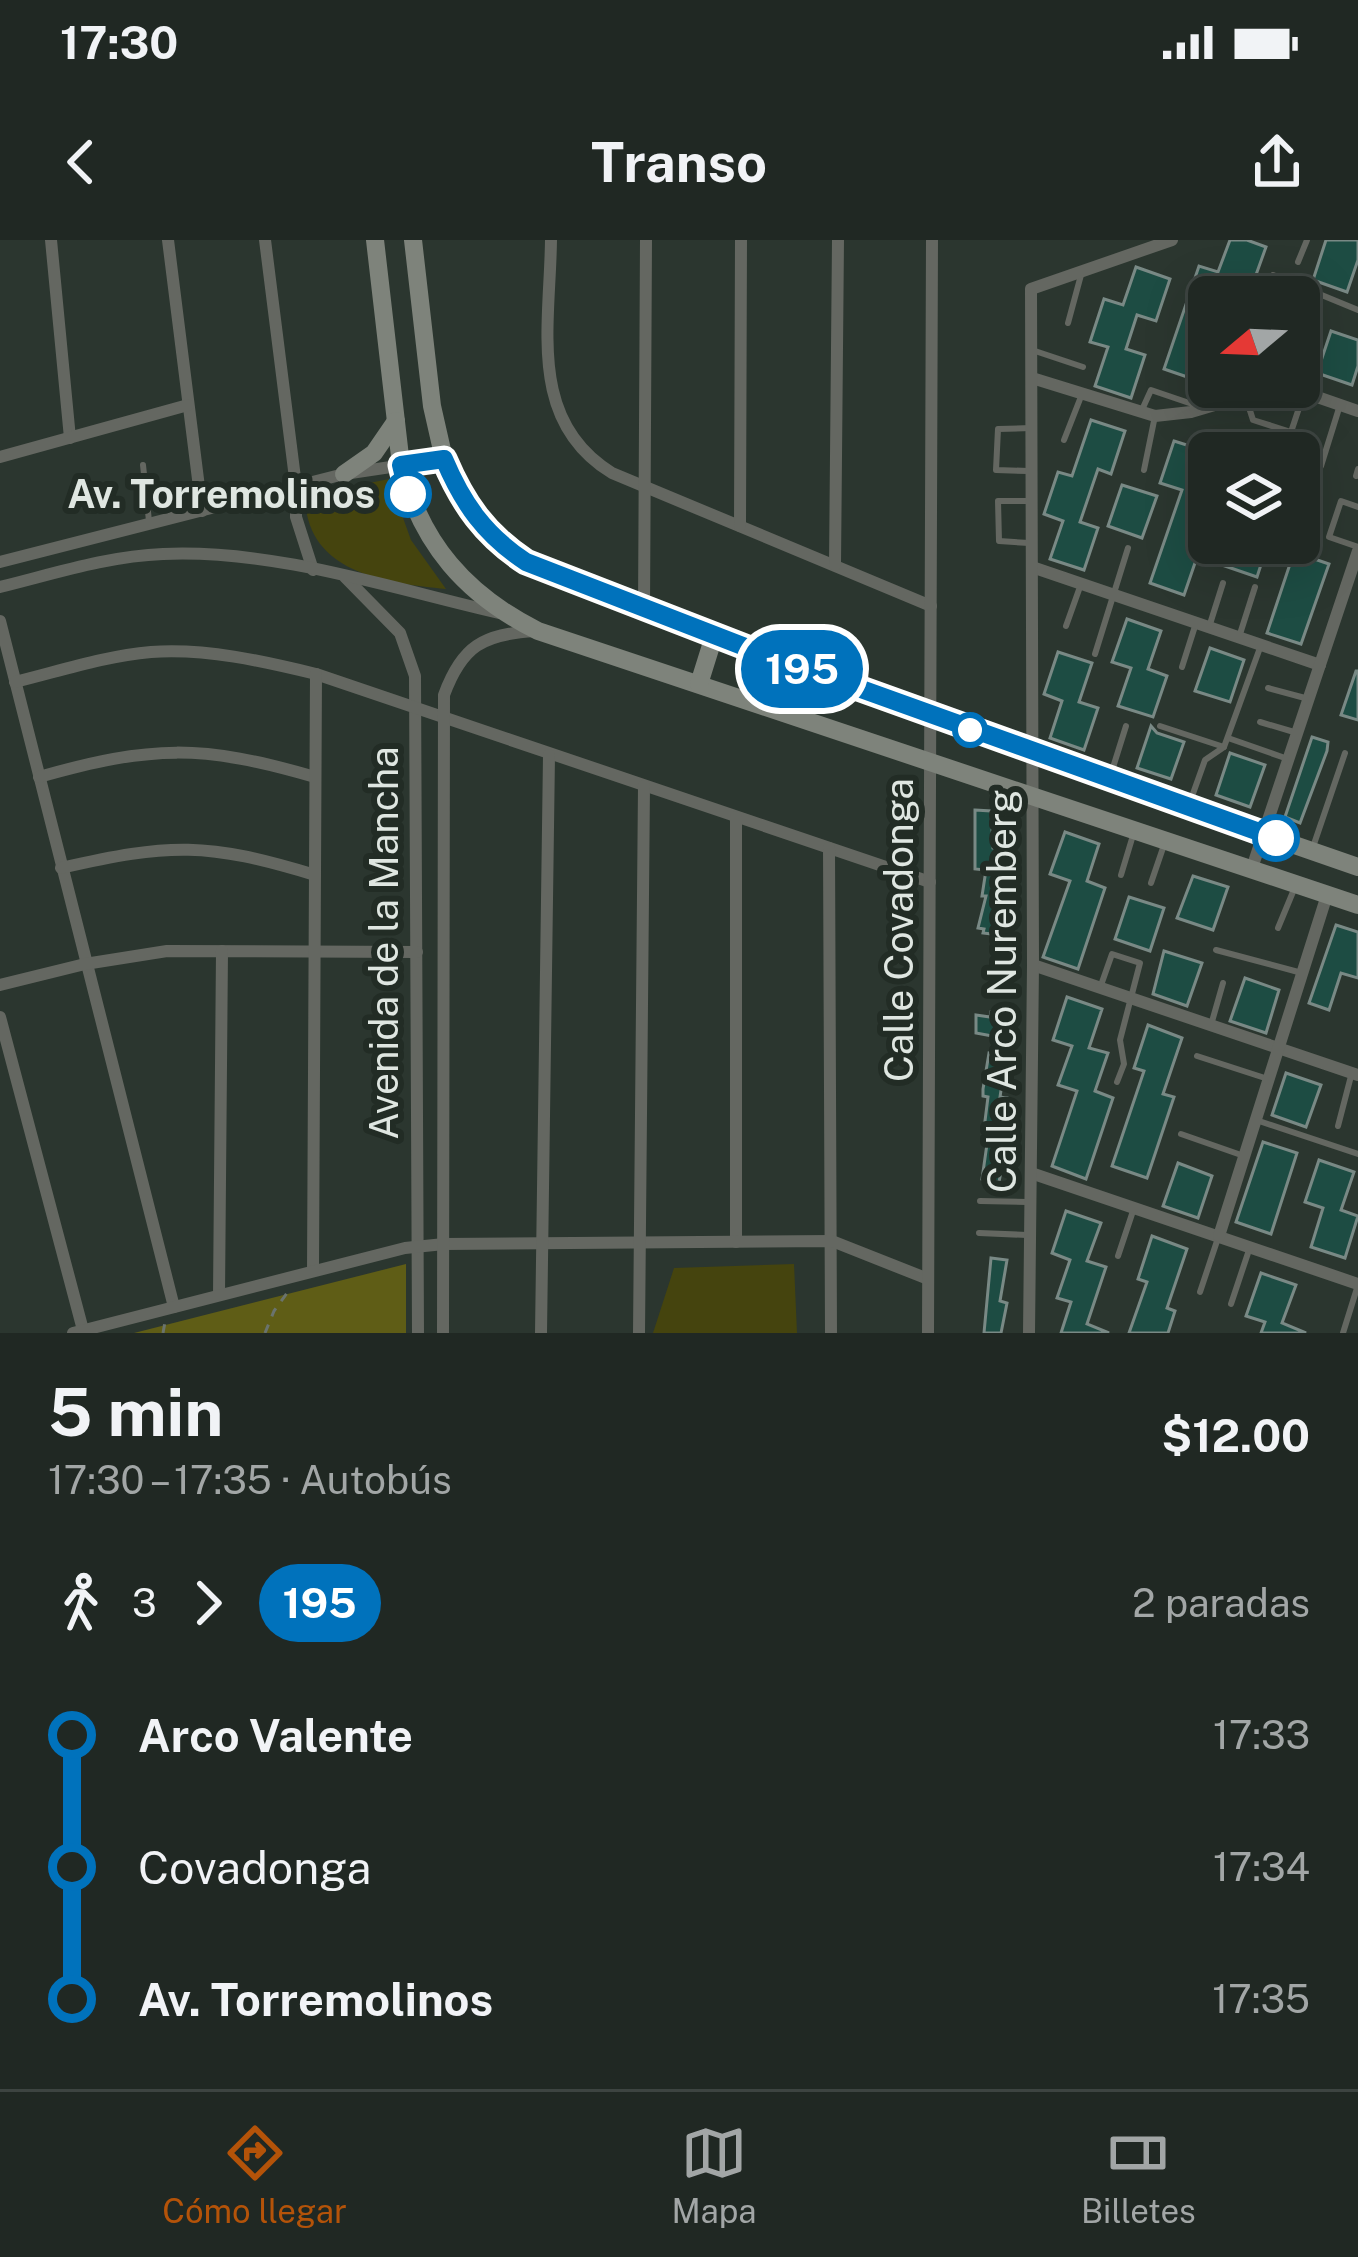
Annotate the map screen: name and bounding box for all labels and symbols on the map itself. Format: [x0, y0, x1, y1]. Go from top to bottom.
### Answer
north arrow [1188, 276, 1320, 408]
place label: Av. Torremolinos [67, 471, 375, 517]
marker: Av. Torremolinos [386, 472, 430, 516]
line badge: 195 [733, 630, 871, 708]
unlabelled marker [954, 714, 986, 746]
street label: Avenida de la Mancha [361, 746, 407, 1140]
street label: Calle Covadonga [876, 778, 922, 1082]
street label: Calle Arco Nuremberg [979, 789, 1025, 1193]
unlabelled marker [1254, 816, 1298, 860]

